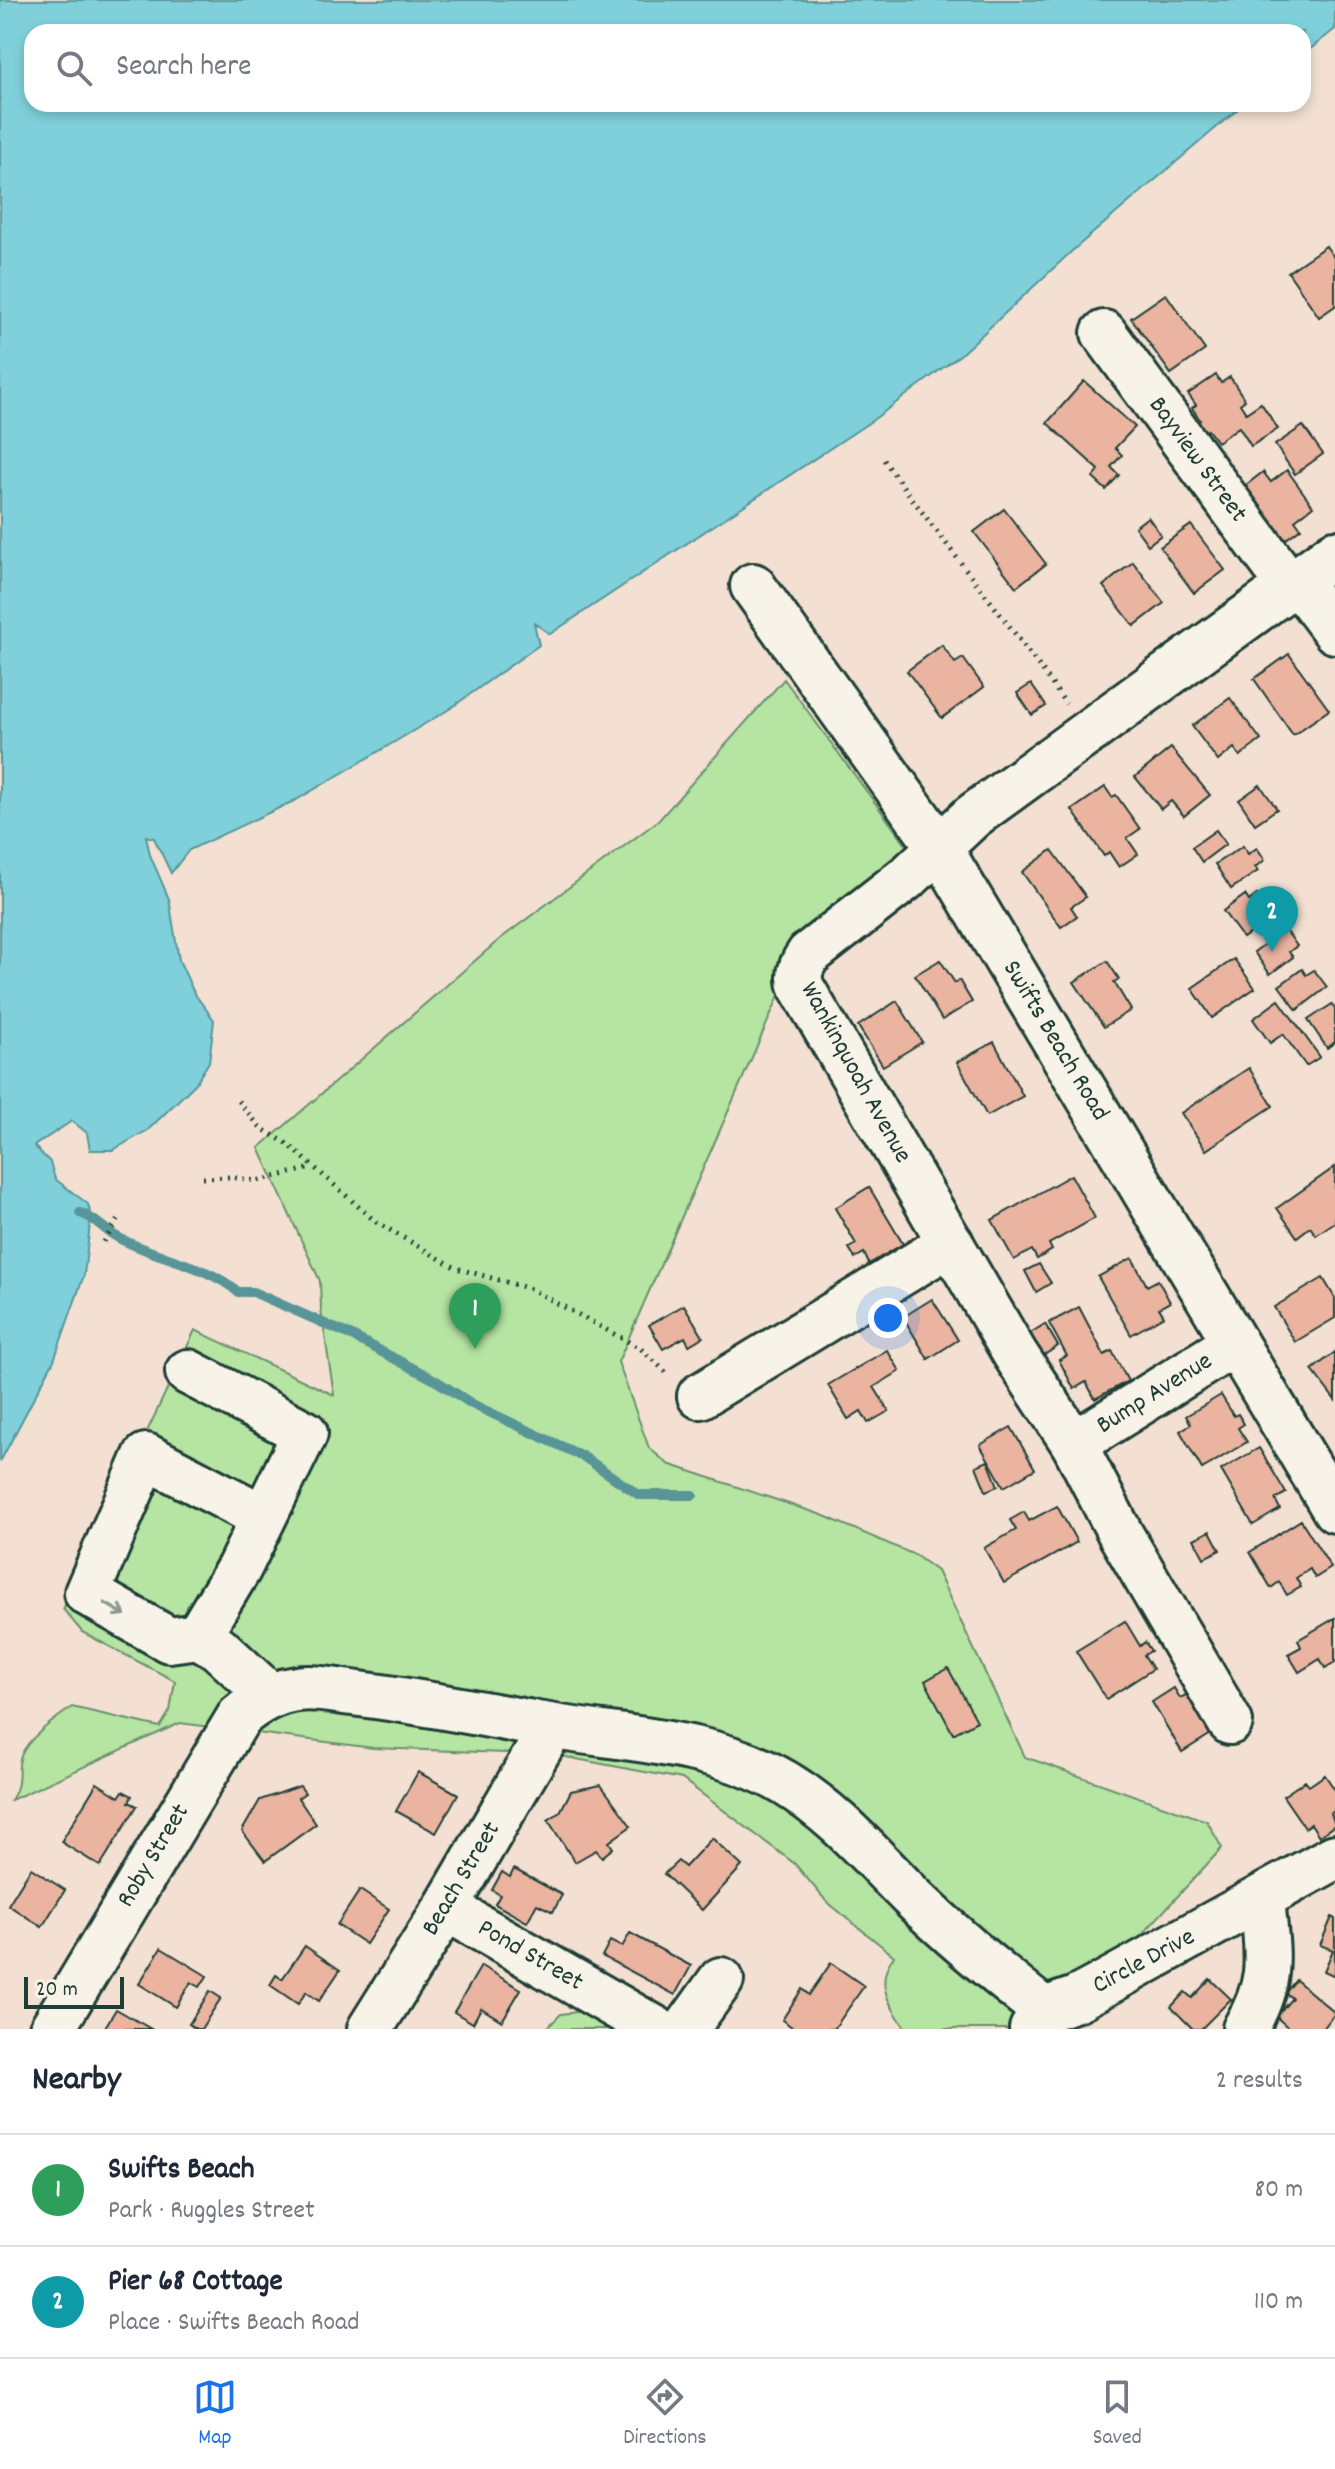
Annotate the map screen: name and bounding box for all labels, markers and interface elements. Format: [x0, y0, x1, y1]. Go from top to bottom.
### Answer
search box [24, 24, 1311, 112]
icon: search [52, 46, 96, 90]
text: Search here [116, 47, 252, 90]
street label: Bayview Street [1139, 389, 1256, 531]
pin: 2 [1246, 886, 1298, 952]
street label: Swifts Beach Road [992, 954, 1118, 1128]
street label: Wankinquoah Avenue [790, 976, 920, 1170]
pin: 1 [449, 1283, 501, 1349]
your location [868, 1298, 908, 1338]
street label: Bump Avenue [1090, 1344, 1220, 1444]
one-way arrow [103, 1601, 126, 1617]
street label: Roby Street [108, 1797, 200, 1915]
street label: Beach Street [413, 1815, 511, 1943]
street label: Pond Street [470, 1911, 590, 2001]
street label: Circle Drive [1086, 1920, 1202, 2004]
scale bar [24, 1973, 124, 2009]
text: 20 m [36, 1975, 78, 2006]
text: Nearby [32, 2057, 121, 2106]
text: 2 results [1216, 2063, 1303, 2100]
text: Swifts Beach [108, 2150, 254, 2193]
text: 1 [55, 2172, 61, 2209]
text: 80 m [1255, 2172, 1303, 2209]
text: Park · Ruggles Street [108, 2193, 315, 2230]
text: Pier 68 Cottage [108, 2262, 283, 2305]
text: 2 [52, 2284, 64, 2321]
text: 110 m [1254, 2284, 1303, 2321]
text: Place · Swifts Beach Road [108, 2305, 359, 2342]
tab: Map [193, 2375, 237, 2454]
tab: Directions [623, 2375, 707, 2454]
tab: Saved [1093, 2375, 1142, 2454]

